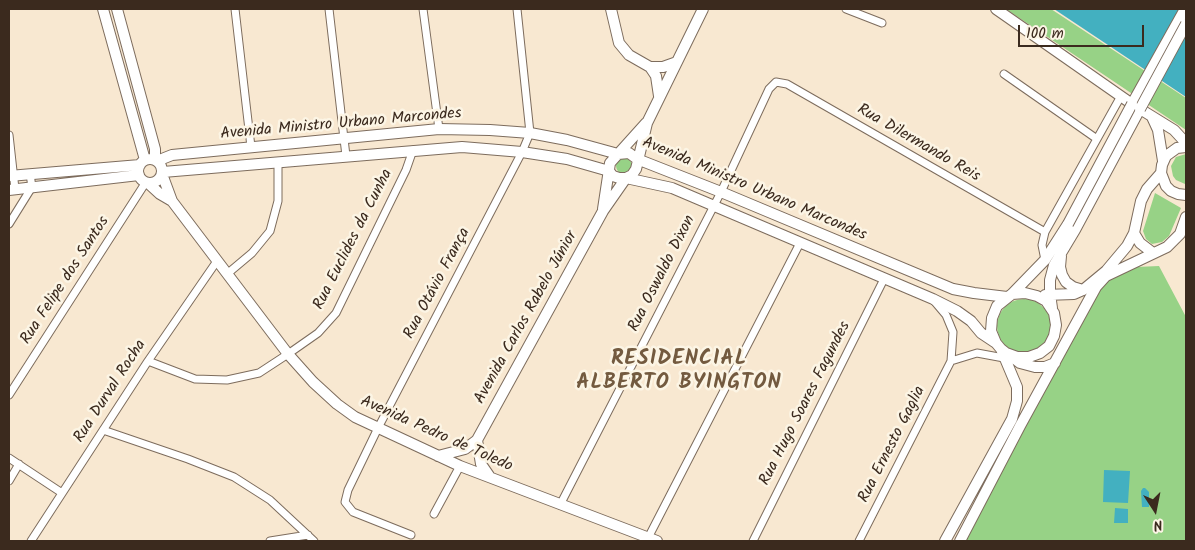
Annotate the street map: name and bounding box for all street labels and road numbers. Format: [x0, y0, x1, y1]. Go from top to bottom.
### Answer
street label: Rua Dilermando Reis [853, 101, 983, 187]
street label: Avenida Ministro Urbano Marcondes [220, 105, 462, 145]
street label: Avenida Ministro Urbano Marcondes [639, 134, 869, 246]
street label: Rua Euclides da Cunha [310, 167, 398, 313]
street label: Rua Felipe dos Santos [17, 213, 115, 349]
street label: Rua Oswaldo Dixon [625, 213, 701, 335]
street label: Rua Otávio França [401, 225, 475, 343]
street label: Avenida Carlos Rabelo Júnior [471, 228, 583, 408]
street label: Rua Hugo Soares Fagundes [756, 319, 856, 489]
street label: Rua Durval Rocha [71, 337, 151, 447]
street label: Rua Ernesto Gaglia [855, 384, 931, 506]
street label: Avenida Pedro de Toledo [357, 393, 515, 477]

